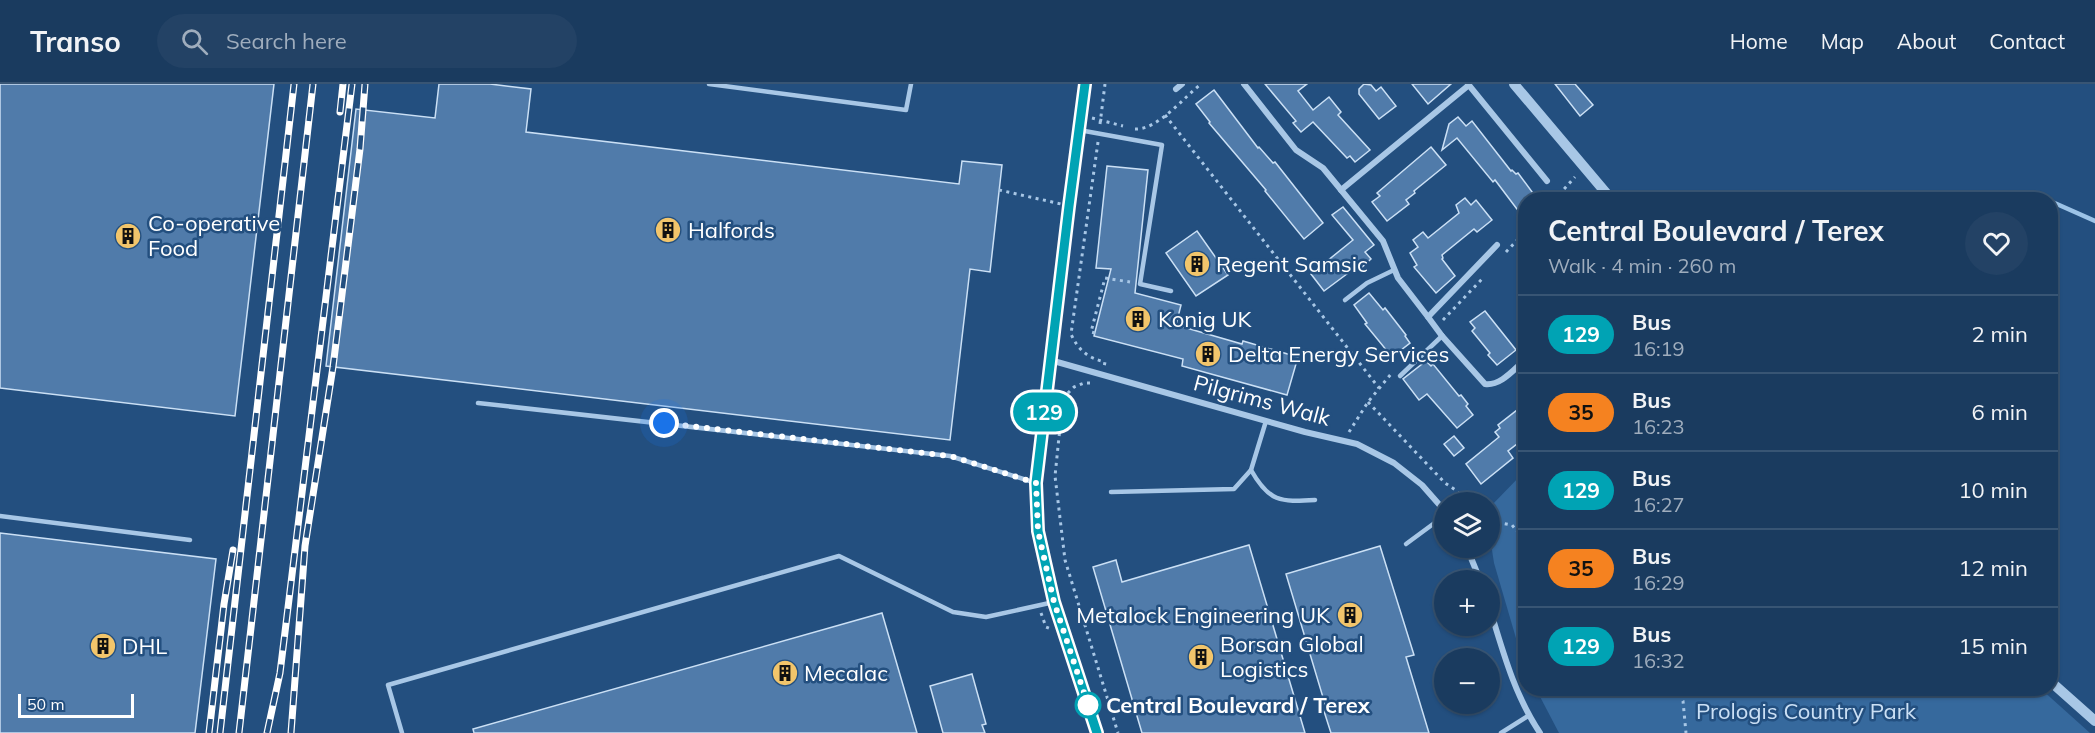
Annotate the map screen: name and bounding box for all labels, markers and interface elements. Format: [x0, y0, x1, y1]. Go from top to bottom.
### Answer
search box [157, 14, 577, 68]
text: Transo [30, 24, 121, 59]
icon: search [178, 25, 211, 58]
text: Search here [226, 27, 347, 55]
text: Home [1730, 28, 1788, 54]
text: Map [1821, 28, 1864, 54]
text: About [1897, 28, 1956, 54]
text: Contact [1989, 28, 2065, 54]
place label: Co-operative Food [148, 209, 280, 262]
button: heart [1965, 212, 2028, 275]
text: Central Boulevard / Terex [1548, 213, 1884, 248]
building icon: Halfords [653, 215, 683, 245]
place label: Halfords [688, 216, 775, 244]
building icon: Co-operative Food [113, 221, 143, 251]
building icon: Regent Samsic [1182, 249, 1212, 279]
place label: Regent Samsic [1216, 250, 1368, 278]
text: Walk · 4 min · 260 m [1548, 253, 1736, 278]
building icon: Konig UK [1123, 304, 1153, 334]
place label: Konig UK [1158, 305, 1252, 333]
text: Bus [1632, 308, 1671, 336]
text: 2 min [1972, 320, 2028, 348]
text: 129 [1562, 321, 1600, 347]
text: 16:19 [1632, 336, 1685, 361]
building icon: Delta Energy Services [1193, 339, 1223, 369]
place label: Delta Energy Services [1228, 340, 1449, 368]
street label: Pilgrims Walk [1191, 368, 1334, 432]
text: Bus [1632, 386, 1671, 414]
line badge: 129 [1010, 392, 1078, 432]
text: 6 min [1972, 398, 2028, 426]
text: 129 [1025, 399, 1063, 425]
text: 35 [1568, 399, 1594, 425]
your location [649, 408, 679, 438]
text: 16:23 [1632, 414, 1685, 439]
text: Bus [1632, 464, 1671, 492]
text: 10 min [1958, 476, 2028, 504]
text: 129 [1562, 477, 1600, 503]
map controls [1434, 492, 1500, 714]
button: layers [1434, 492, 1500, 558]
text: 16:27 [1632, 492, 1685, 517]
text: Bus [1632, 542, 1671, 570]
text: 12 min [1958, 554, 2028, 582]
text: 35 [1568, 555, 1594, 581]
button: + [1434, 570, 1500, 636]
text: 16:29 [1632, 570, 1685, 595]
building icon: Metalock Engineering UK [1335, 600, 1365, 630]
place label: Metalock Engineering UK [1076, 601, 1331, 629]
text: Bus [1632, 620, 1671, 648]
place label: Borsan Global Logistics [1220, 630, 1364, 683]
building icon: DHL [88, 631, 118, 661]
place label: DHL [122, 632, 167, 660]
text: 15 min [1958, 632, 2028, 660]
text: 129 [1562, 633, 1600, 659]
building icon: Borsan Global Logistics [1186, 642, 1216, 672]
button: − [1434, 648, 1500, 714]
text: 16:32 [1632, 648, 1685, 673]
building icon: Mecalac [770, 658, 800, 688]
place label: Mecalac [804, 659, 888, 687]
scale bar [18, 691, 134, 718]
place label: Central Boulevard / Terex [1106, 691, 1371, 719]
marker: Central Boulevard / Terex [1075, 692, 1101, 718]
text: 50 m [27, 694, 64, 714]
park label: Prologis Country Park [1696, 697, 1917, 725]

